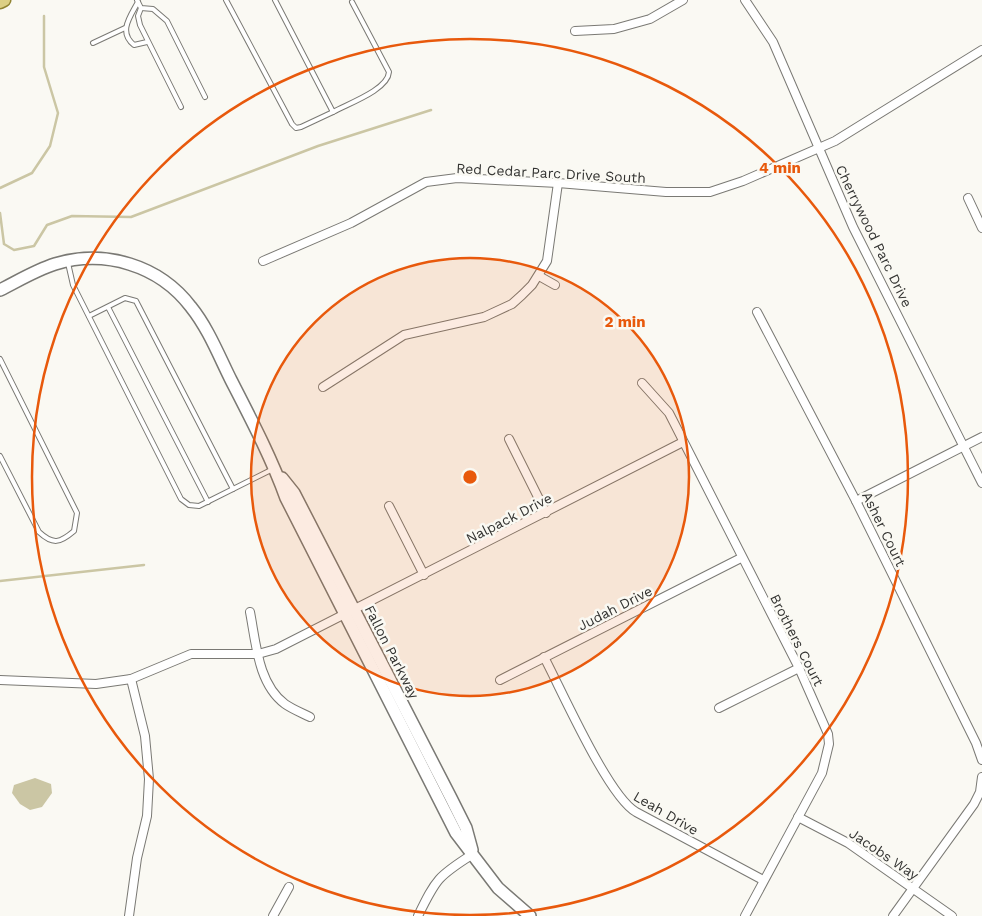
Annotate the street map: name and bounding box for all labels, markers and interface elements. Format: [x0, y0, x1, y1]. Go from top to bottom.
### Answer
text: 4 min [759, 159, 801, 177]
street label: Red Cedar Parc Drive South [456, 160, 646, 186]
street label: Cherrywood Parc Drive [833, 162, 915, 310]
text: 2 min [604, 313, 646, 331]
centre of rings [461, 468, 479, 486]
street label: Nalpack Drive [463, 489, 555, 547]
street label: Asher Court [859, 489, 909, 569]
street label: Judah Drive [575, 582, 655, 634]
street label: Brothers Court [767, 591, 827, 689]
street label: Fallon Parkway [362, 603, 423, 702]
street label: Leah Drive [631, 788, 701, 838]
street label: Jacobs Way [846, 825, 922, 883]

